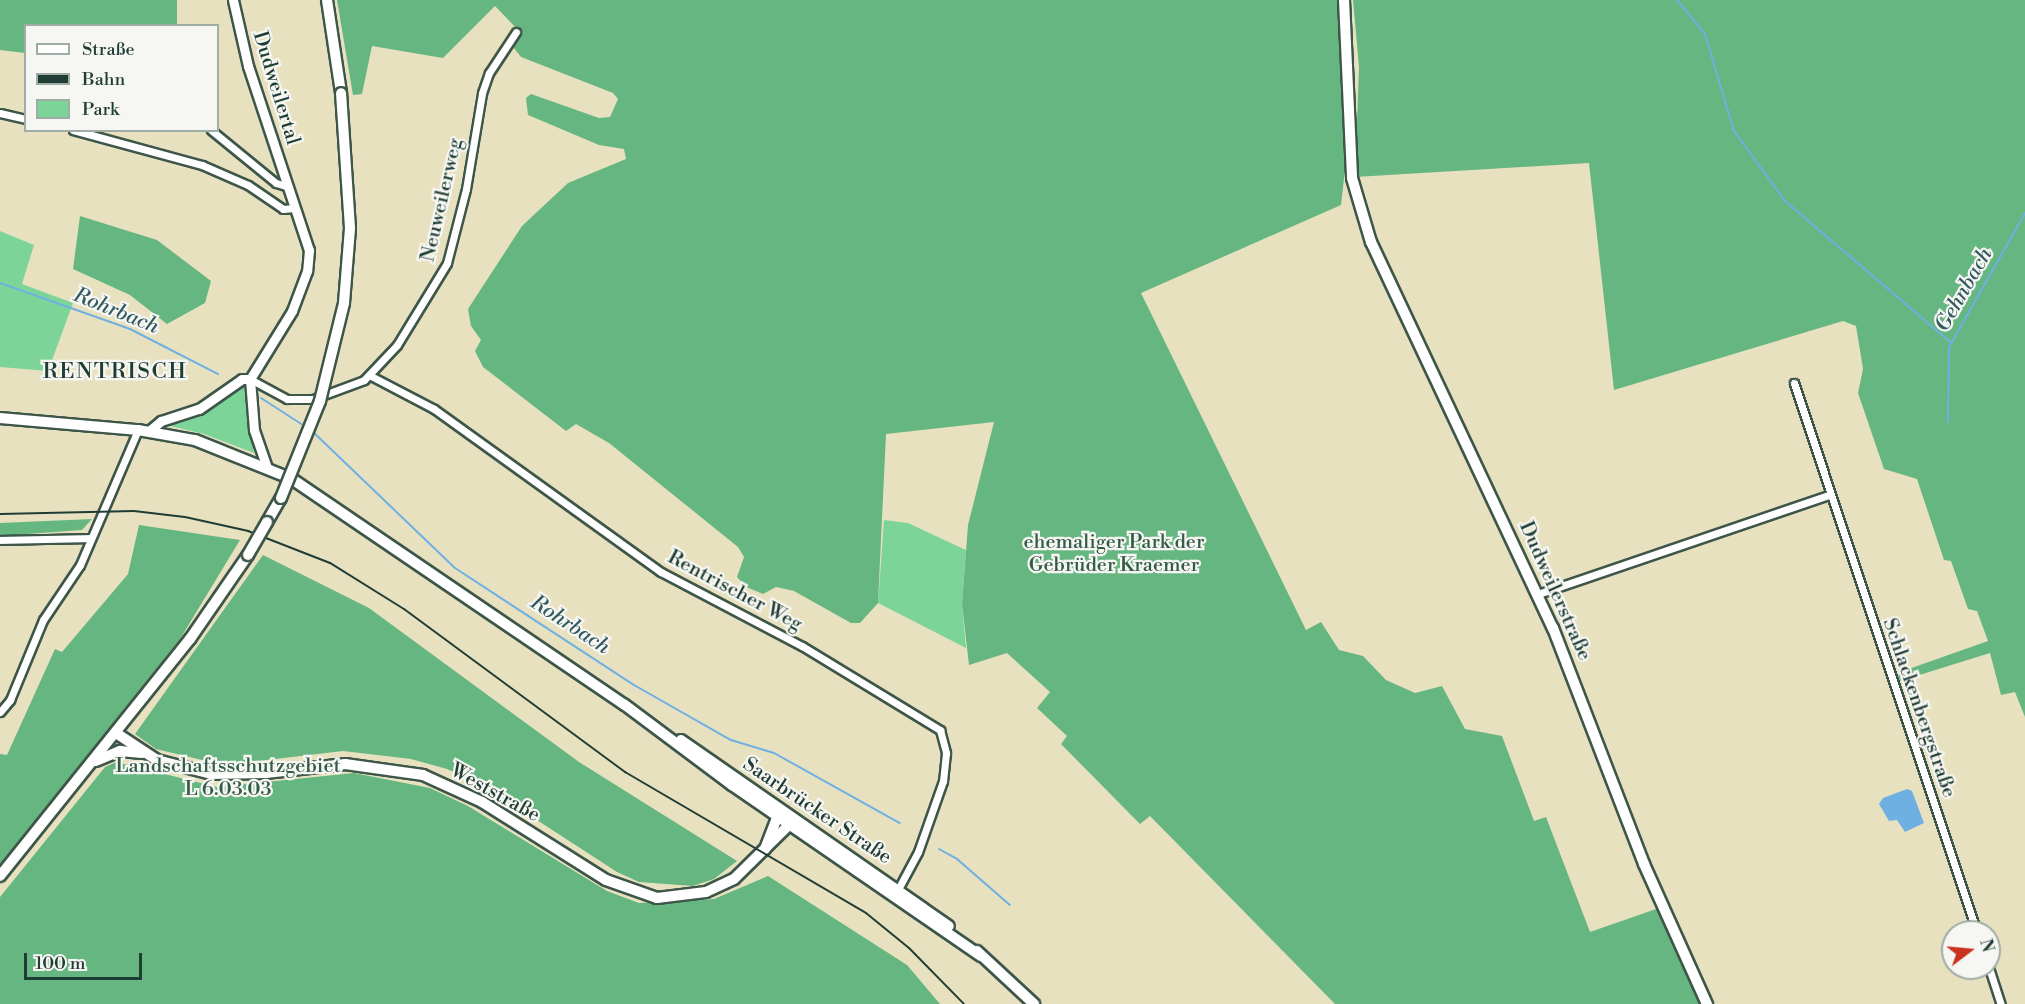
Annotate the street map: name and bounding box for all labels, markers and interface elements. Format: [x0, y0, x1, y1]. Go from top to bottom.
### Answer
legend [24, 24, 219, 132]
street label: Dudweilertal [247, 28, 305, 148]
text: Straße [82, 38, 135, 61]
text: Bahn [82, 68, 125, 91]
text: Park [82, 98, 119, 121]
street label: Neuweilerweg [416, 136, 468, 264]
water label: Gehnbach [1930, 244, 1998, 336]
water label: Rohrbach [70, 283, 162, 339]
district label: RENTRISCH [43, 359, 187, 385]
street label: Dudweilerstraße [1514, 518, 1596, 664]
park label: ehemaliger Park der Gebrüder Kraemer [1023, 531, 1205, 578]
street label: Rentrischer Weg [663, 545, 807, 637]
water label: Rohrbach [526, 590, 614, 660]
street label: Schlackenbergstraße [1877, 615, 1961, 801]
street label: Saarbrücker Straße [738, 752, 896, 870]
park label: Landschaftsschutzgebiet L 6.03.03 [115, 755, 341, 802]
street label: Weststraße [446, 759, 544, 827]
north arrow [1941, 920, 2001, 980]
text: N [1975, 937, 1998, 954]
scale bar [27, 941, 146, 979]
text: 100 m [35, 952, 86, 975]

